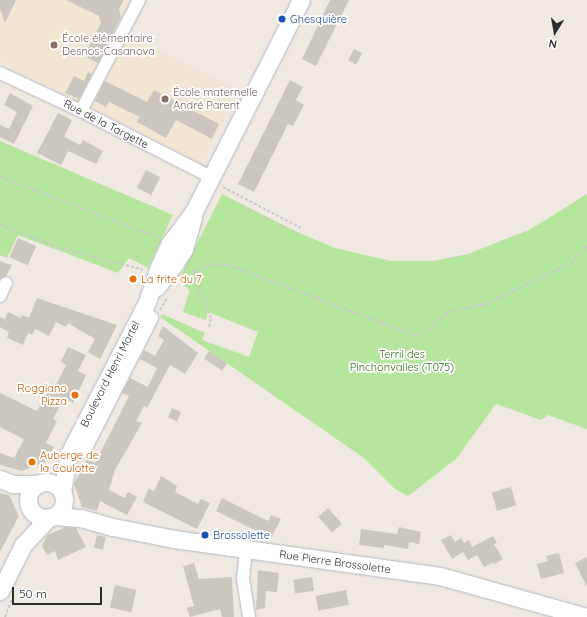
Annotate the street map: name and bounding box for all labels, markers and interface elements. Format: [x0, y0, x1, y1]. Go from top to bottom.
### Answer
place label: Ghesquière [290, 12, 347, 26]
north arrow [535, 12, 575, 52]
marker: Ghesquière [277, 14, 287, 24]
place label: École élémentaire Desnos-Casanova [62, 32, 155, 58]
text: N [547, 36, 558, 51]
marker: École élémentaire Desnos-Casanova [49, 40, 59, 50]
place label: École maternelle André Parent [173, 86, 258, 112]
marker: École maternelle André Parent [160, 94, 170, 104]
street label: Rue de la Targette [61, 97, 151, 151]
place label: La frite du 7 [141, 272, 202, 286]
marker: La frite du 7 [128, 274, 138, 284]
street label: Boulevard Henri Martel [78, 319, 142, 429]
park label: Terril des Pinchonvalles (T075) [350, 348, 454, 374]
place label: Roggiano Pizza [17, 382, 67, 408]
marker: Roggiano Pizza [70, 390, 80, 400]
place label: Auberge de la Coulotte [40, 449, 99, 475]
marker: Auberge de la Coulotte [27, 457, 37, 467]
place label: Brossolette [213, 528, 270, 542]
marker: Brossolette [200, 530, 210, 540]
street label: Rue Pierre Brossolette [278, 548, 392, 576]
scale bar [14, 579, 104, 605]
text: 50 m [19, 586, 47, 601]

